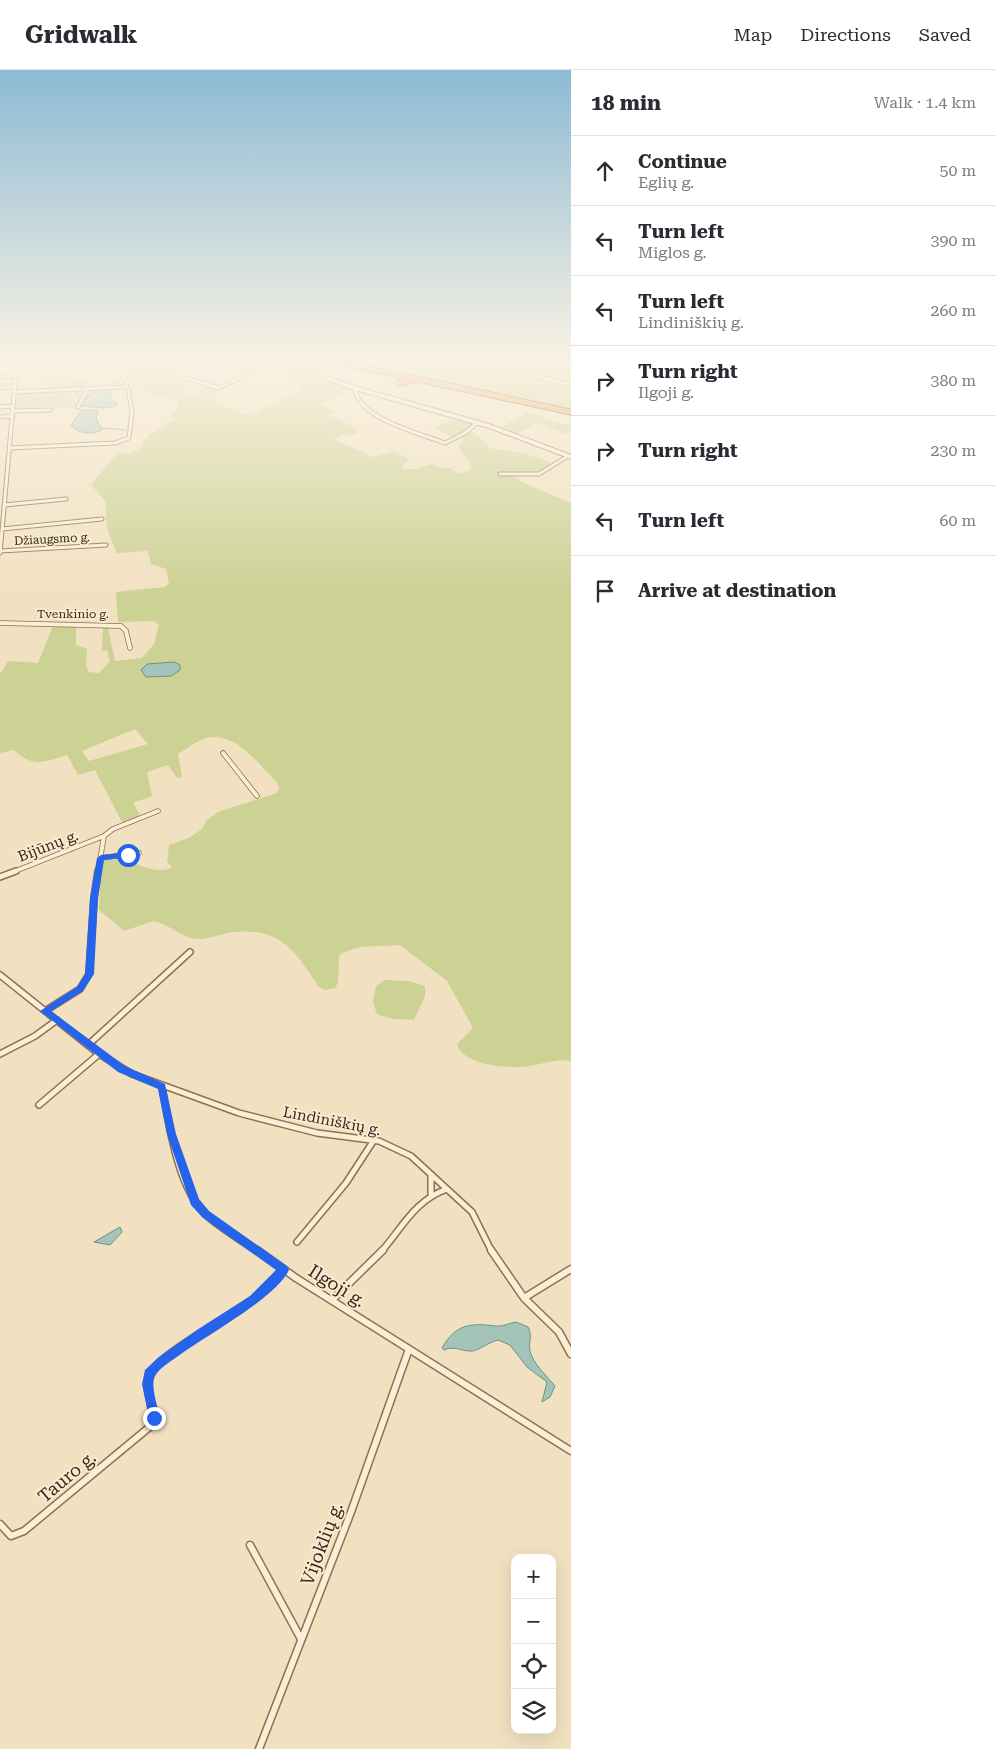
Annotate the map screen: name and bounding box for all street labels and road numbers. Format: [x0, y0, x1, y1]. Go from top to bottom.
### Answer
street label: Džiaugsmo g. [14, 530, 90, 548]
street label: Tvenkinio g. [37, 607, 109, 621]
street label: Bijūnų g. [15, 826, 81, 866]
street label: Lindiniškių g. [282, 1103, 382, 1139]
street label: Ilgoji g. [305, 1260, 370, 1311]
street label: Tauro g. [34, 1446, 100, 1507]
street label: Vijoklių g. [296, 1499, 347, 1588]

